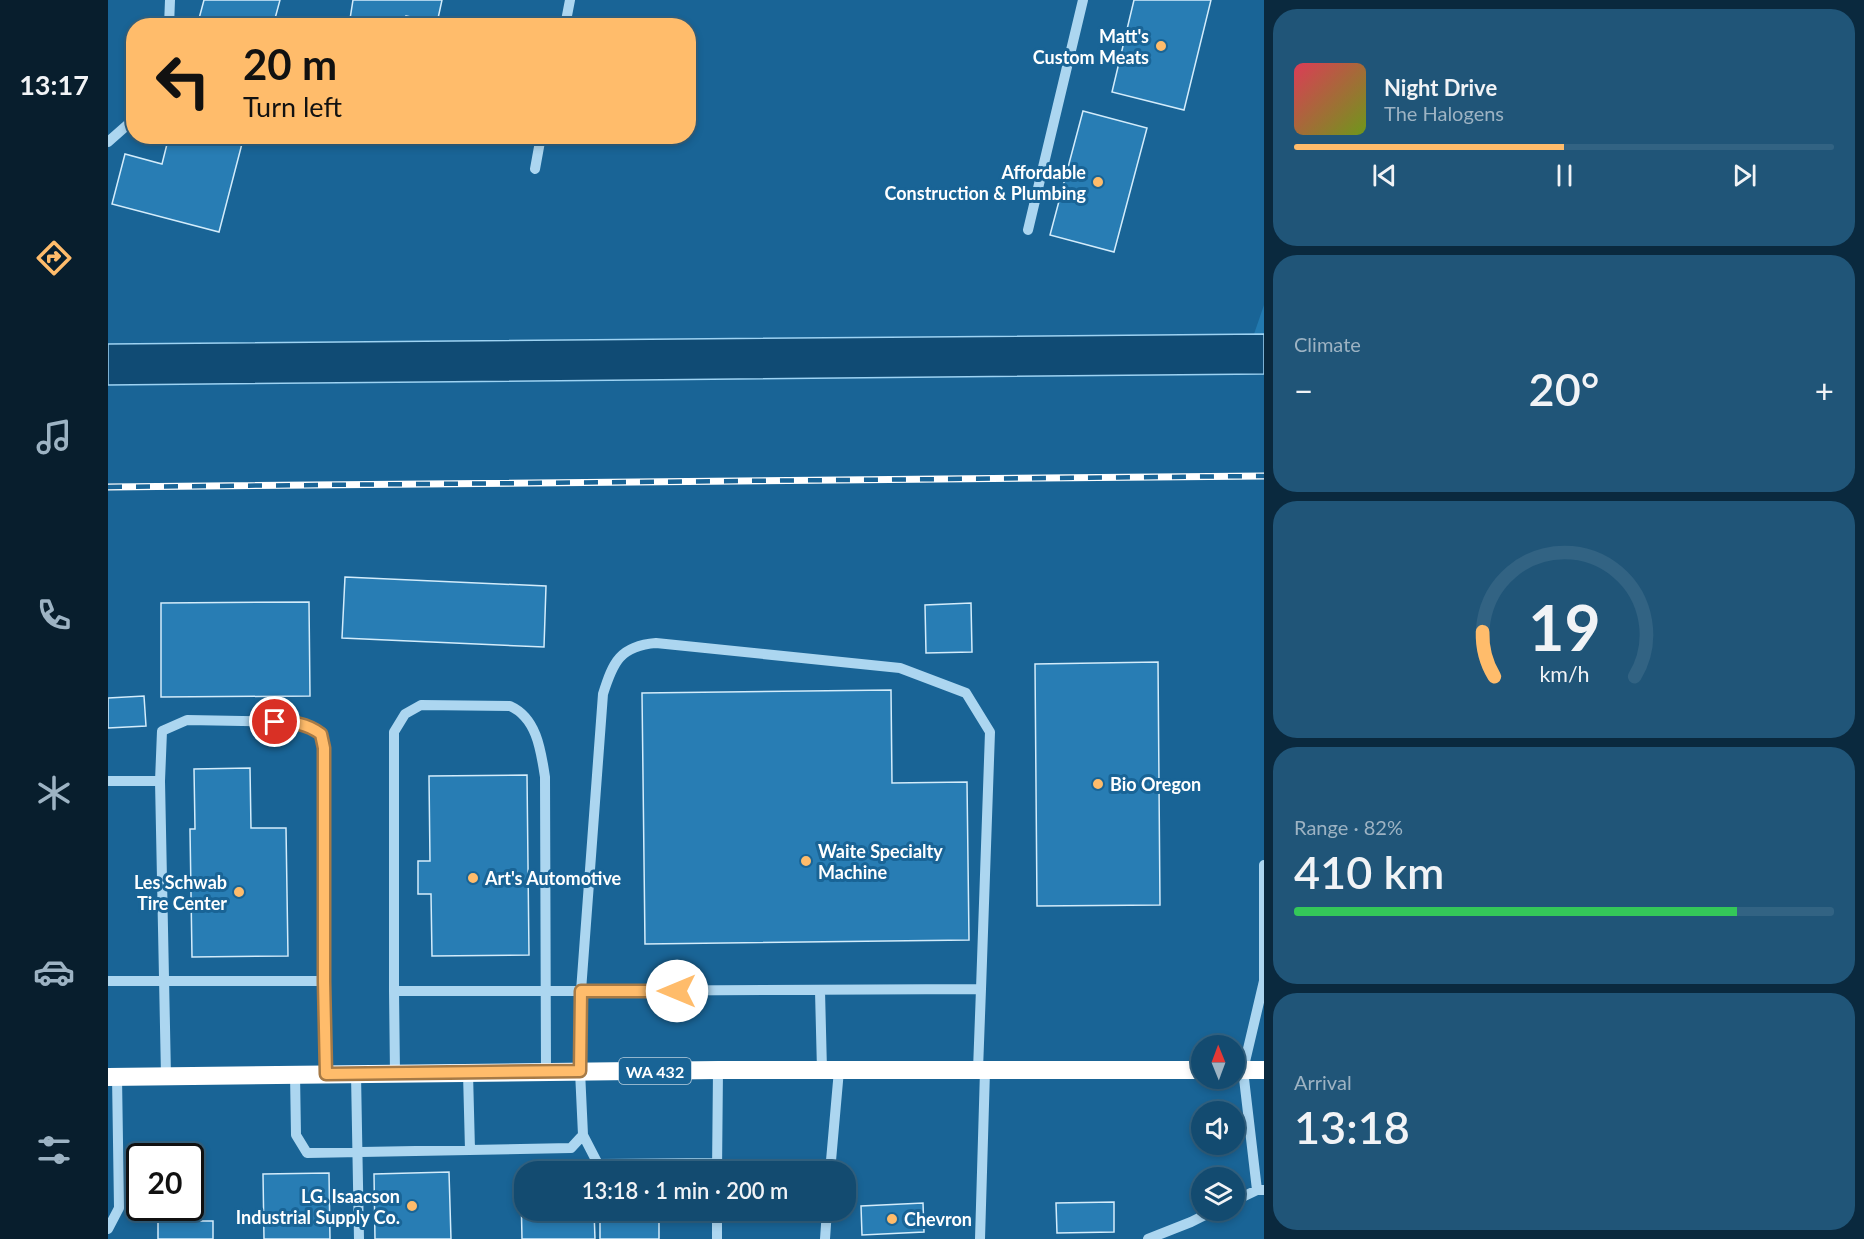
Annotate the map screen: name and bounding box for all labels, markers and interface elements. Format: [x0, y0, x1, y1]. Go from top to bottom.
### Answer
place label: Matt's Custom Meats [1033, 25, 1149, 68]
text: 20 m [243, 39, 337, 89]
marker: Matt's Custom Meats [1154, 39, 1168, 53]
icon: left [144, 42, 222, 120]
text: 13:17 [19, 68, 89, 101]
text: Night Drive [1384, 74, 1497, 101]
text: Turn left [243, 90, 342, 123]
text: The Halogens [1384, 101, 1504, 125]
icon: previous [1368, 159, 1401, 192]
icon: pause [1548, 159, 1581, 192]
icon: next [1728, 159, 1761, 192]
place label: Affordable Construction & Plumbing [885, 161, 1086, 204]
marker: Affordable Construction & Plumbing [1091, 175, 1105, 189]
icon: directions [33, 237, 75, 279]
text: Climate [1294, 332, 1361, 356]
text: 20° [1529, 362, 1599, 416]
text: − [1294, 370, 1313, 410]
text: + [1815, 370, 1834, 410]
icon: music [33, 416, 75, 458]
text: 19 [1528, 589, 1600, 664]
icon: phone [33, 594, 75, 636]
text: km/h [1539, 661, 1589, 687]
pin [249, 696, 300, 747]
icon: arrive [258, 705, 291, 738]
icon: climate [33, 772, 75, 814]
place label: Bio Oregon [1110, 773, 1201, 795]
marker: Bio Oregon [1091, 777, 1105, 791]
text: Range · 82% [1294, 815, 1403, 839]
place label: Waite Specialty Machine [818, 840, 943, 883]
text: 410 km [1294, 845, 1444, 899]
marker: Waite Specialty Machine [799, 854, 813, 868]
place label: Art's Automotive [484, 867, 622, 889]
place label: Les Schwab Tire Center [134, 871, 227, 914]
marker: Art's Automotive [466, 871, 480, 885]
marker: Les Schwab Tire Center [232, 885, 246, 899]
icon: car [33, 951, 75, 993]
position arrow [645, 959, 709, 1023]
north arrow [1191, 1035, 1245, 1089]
map controls [1191, 1035, 1245, 1221]
road number: WA 432 [619, 1058, 691, 1084]
text: Arrival [1294, 1070, 1352, 1094]
text: 13:18 [1294, 1100, 1410, 1154]
button: sound [1191, 1101, 1245, 1155]
icon: filters [33, 1129, 75, 1171]
speed limit sign: 20 [126, 1143, 204, 1221]
button: layers [1191, 1167, 1245, 1221]
text: 13:18 · 1 min · 200 m [582, 1177, 788, 1204]
place label: LG. Isaacson Industrial Supply Co. [236, 1185, 400, 1228]
marker: LG. Isaacson Industrial Supply Co. [405, 1199, 419, 1213]
place label: Chevron [904, 1208, 972, 1230]
marker: Chevron [885, 1212, 899, 1226]

